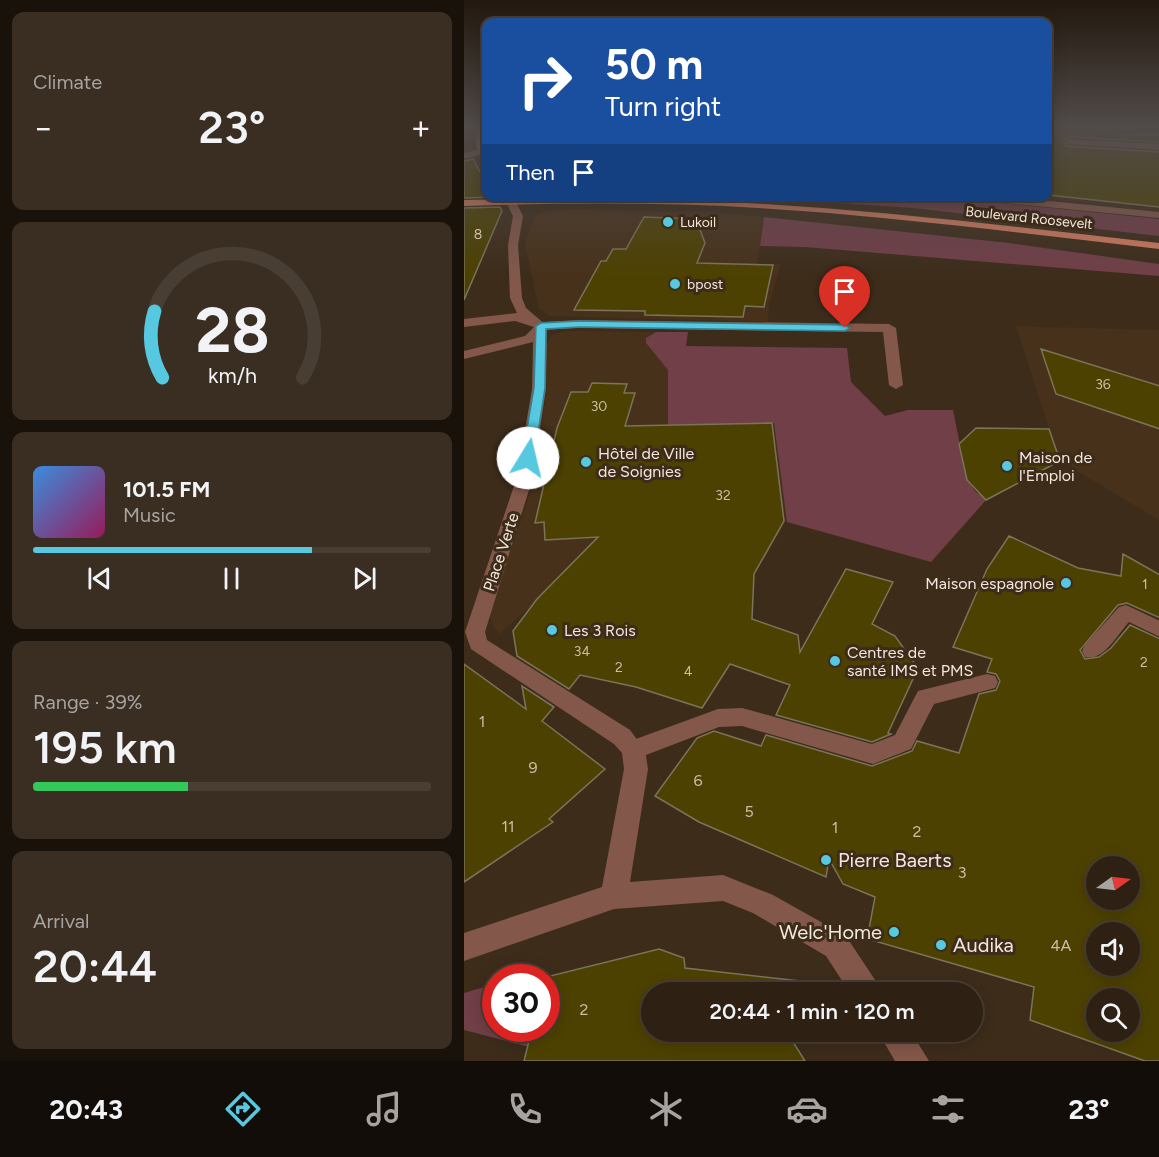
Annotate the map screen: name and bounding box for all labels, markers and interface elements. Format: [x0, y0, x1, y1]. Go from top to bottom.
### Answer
text: 50 m [605, 39, 703, 90]
icon: right [506, 42, 584, 120]
text: Climate [33, 70, 102, 94]
text: Turn right [605, 90, 721, 123]
text: 23° [198, 100, 266, 154]
text: − [33, 108, 54, 147]
text: + [410, 108, 431, 147]
icon: arrive [567, 156, 600, 189]
text: Then [506, 159, 555, 186]
street label: Boulevard Roosevelt [965, 203, 1093, 233]
place label: Lukoil [680, 214, 716, 231]
marker: Lukoil [661, 215, 675, 229]
house number: 8 [474, 226, 482, 243]
pin [819, 266, 870, 328]
icon: arrive [828, 275, 861, 308]
place label: bpost [687, 276, 723, 293]
marker: bpost [668, 277, 682, 291]
text: 28 [195, 293, 269, 368]
text: km/h [208, 363, 256, 388]
house number: 36 [1095, 376, 1111, 393]
house number: 30 [591, 398, 607, 415]
position arrow [496, 426, 560, 490]
place label: Hôtel de Ville de Soignies [598, 444, 694, 481]
place label: Maison de l'Emploi [1019, 448, 1092, 485]
marker: Hôtel de Ville de Soignies [579, 455, 593, 469]
marker: Maison de l'Emploi [1000, 459, 1014, 473]
text: 101.5 FM [123, 476, 210, 503]
house number: 32 [715, 487, 731, 504]
text: Music [123, 503, 176, 527]
street label: Place Verte [479, 510, 523, 594]
icon: previous [83, 562, 116, 595]
icon: pause [215, 562, 248, 595]
icon: next [348, 562, 381, 595]
place label: Maison espagnole [925, 574, 1054, 593]
marker: Maison espagnole [1059, 576, 1073, 590]
house number: 1 [1142, 576, 1148, 593]
place label: Les 3 Rois [564, 621, 636, 640]
marker: Les 3 Rois [545, 623, 559, 637]
house number: 34 [574, 643, 590, 660]
place label: Centres de santé IMS et PMS [847, 643, 973, 680]
marker: Centres de santé IMS et PMS [828, 654, 842, 668]
house number: 2 [1140, 654, 1148, 671]
house number: 2 [615, 659, 623, 676]
house number: 4 [684, 663, 693, 680]
text: Range · 39% [33, 690, 142, 714]
house number: 1 [479, 712, 485, 731]
text: 195 km [33, 720, 177, 774]
house number: 9 [528, 758, 538, 777]
house number: 6 [693, 771, 703, 790]
house number: 5 [744, 802, 754, 821]
house number: 11 [501, 817, 515, 836]
house number: 1 [832, 818, 838, 837]
house number: 2 [913, 822, 921, 841]
place label: Pierre Baerts [838, 848, 952, 872]
marker: Pierre Baerts [819, 853, 833, 867]
north arrow [1086, 856, 1140, 910]
map controls [1086, 856, 1140, 1042]
house number: 3 [958, 863, 966, 882]
text: Arrival [33, 909, 89, 933]
place label: Welc'Home [779, 920, 882, 944]
button: sound [1086, 922, 1140, 976]
marker: Welc'Home [887, 925, 901, 939]
place label: Audika [953, 933, 1014, 957]
house number: 4A [1051, 936, 1072, 955]
marker: Audika [934, 938, 948, 952]
text: 20:44 [33, 939, 157, 993]
speed limit sign: 30 [482, 964, 560, 1042]
button: search [1086, 988, 1140, 1042]
text: 20:44 · 1 min · 120 m [710, 998, 914, 1025]
house number: 2 [580, 1000, 588, 1019]
icon: directions [222, 1088, 264, 1130]
icon: music [363, 1088, 405, 1130]
icon: phone [504, 1088, 546, 1130]
icon: climate [645, 1088, 687, 1130]
icon: car [786, 1088, 828, 1130]
icon: filters [927, 1088, 969, 1130]
text: 20:43 [50, 1093, 123, 1126]
text: 23° [1069, 1093, 1109, 1126]

